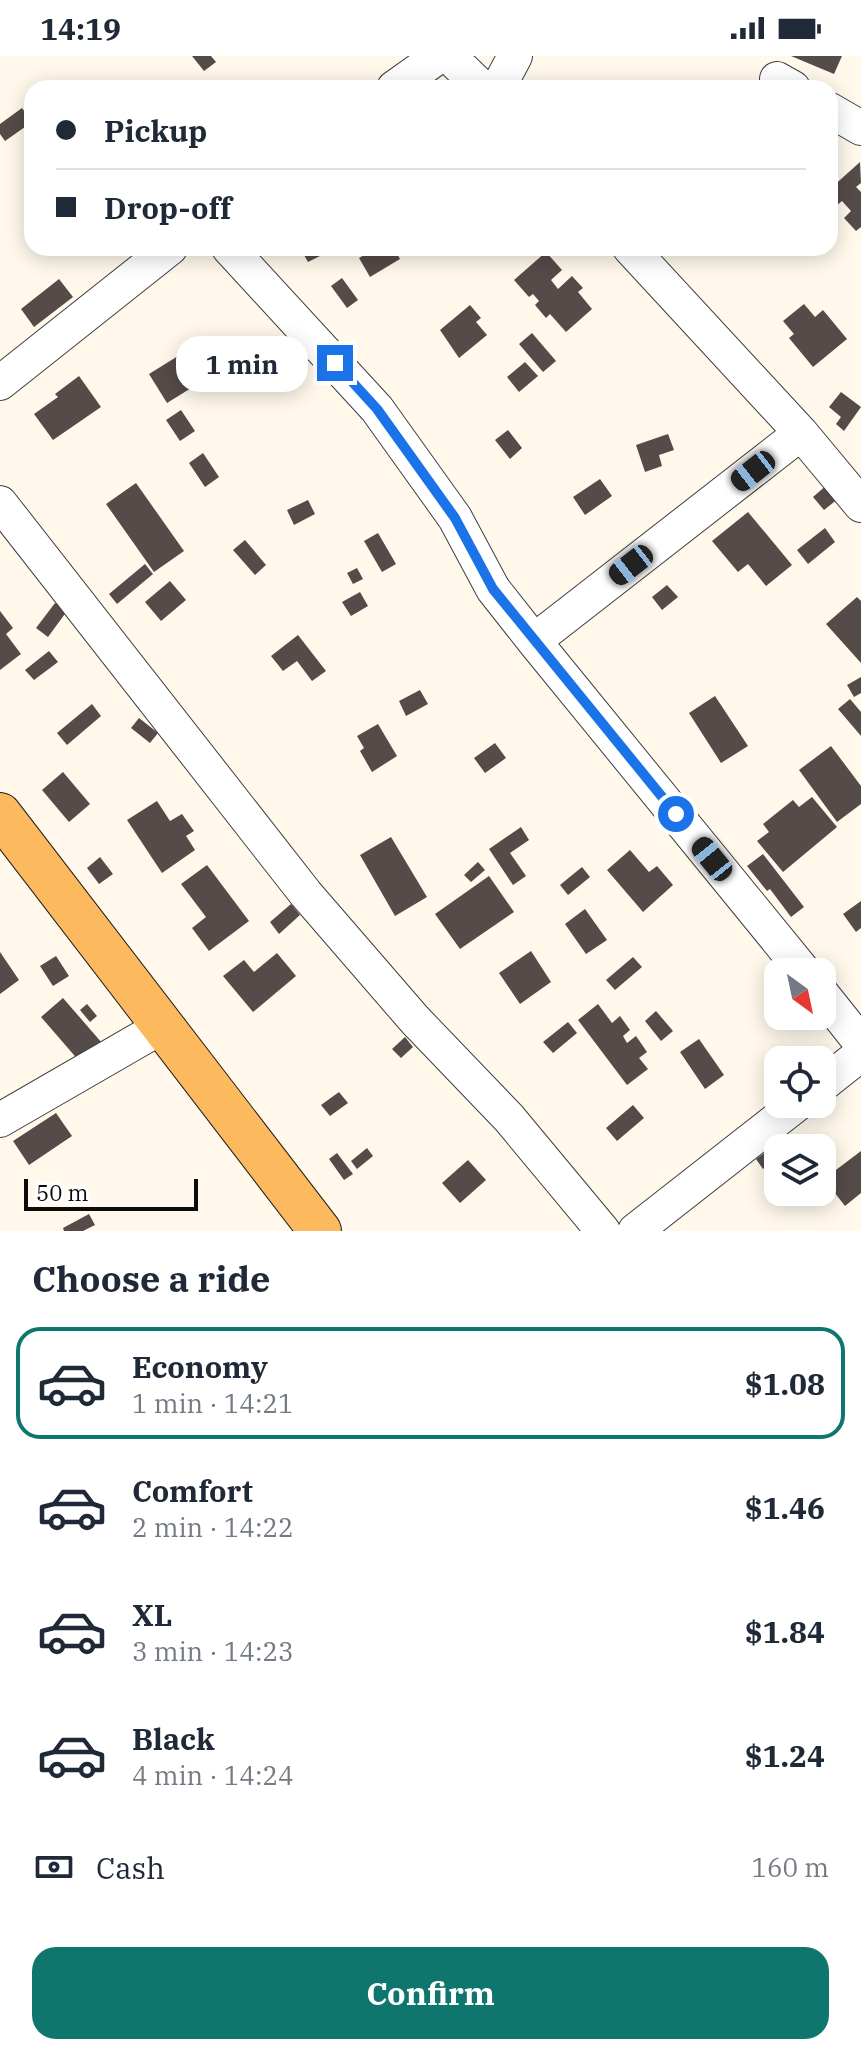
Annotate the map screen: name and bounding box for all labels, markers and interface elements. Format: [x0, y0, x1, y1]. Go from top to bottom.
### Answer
text: 14:19 [40, 9, 121, 48]
text: Pickup [104, 111, 207, 150]
text: Drop-off [104, 188, 232, 227]
callout: 1 min [175, 335, 307, 391]
route end [317, 345, 353, 381]
text: 1 min [206, 347, 278, 381]
car [727, 447, 779, 495]
car [605, 541, 657, 589]
route start [658, 796, 694, 832]
car [688, 833, 736, 885]
north arrow [764, 958, 836, 1030]
map controls [764, 958, 836, 1206]
button: locate [764, 1046, 836, 1118]
button: layers [764, 1134, 836, 1206]
scale bar [24, 1175, 198, 1211]
text: 50 m [36, 1178, 88, 1207]
text: Choose a ride [32, 1255, 271, 1302]
icon: car [36, 1347, 108, 1419]
text: Economy [132, 1347, 268, 1386]
text: $1.08 [745, 1364, 825, 1403]
text: 1 min · 14:21 [132, 1386, 294, 1420]
icon: car [36, 1471, 108, 1543]
text: Comfort [132, 1471, 253, 1510]
text: $1.46 [745, 1488, 825, 1527]
text: 2 min · 14:22 [132, 1510, 294, 1544]
icon: car [36, 1595, 108, 1667]
text: XL [132, 1595, 172, 1634]
text: $1.84 [745, 1612, 825, 1651]
text: 3 min · 14:23 [132, 1634, 294, 1668]
icon: car [36, 1719, 108, 1791]
text: Black [132, 1719, 215, 1758]
text: $1.24 [745, 1736, 825, 1775]
text: 4 min · 14:24 [132, 1758, 294, 1792]
icon: cash [32, 1845, 76, 1889]
text: Cash [96, 1848, 165, 1887]
text: 160 m [751, 1850, 829, 1884]
button: Confirm [32, 1947, 829, 2039]

